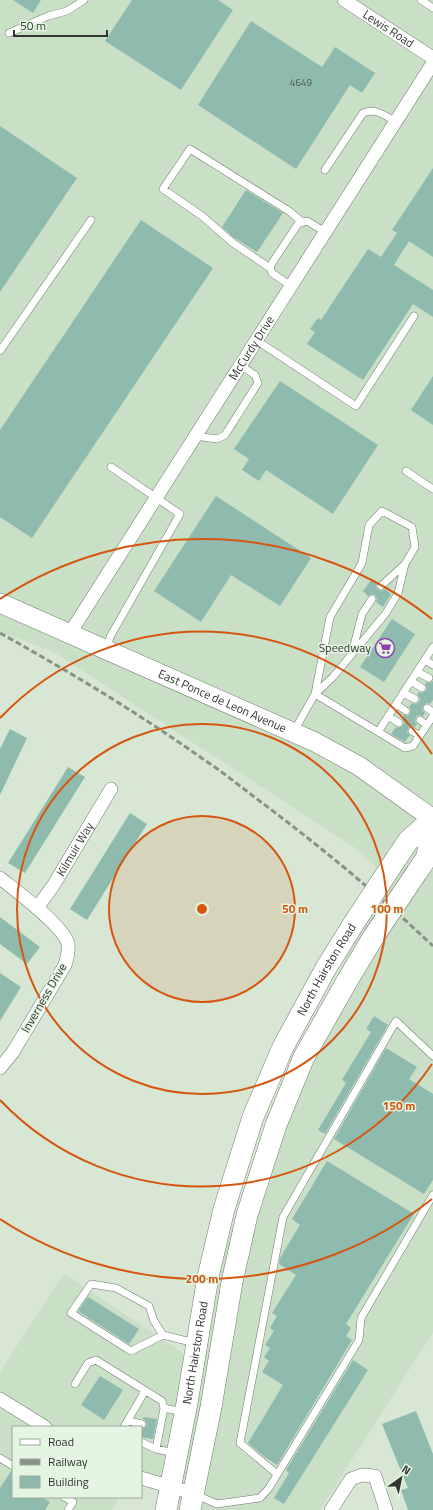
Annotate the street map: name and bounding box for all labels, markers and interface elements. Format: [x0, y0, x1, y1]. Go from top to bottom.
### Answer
street label: Lewis Road [359, 5, 418, 52]
scale bar [14, 12, 107, 38]
text: 50 m [20, 16, 46, 35]
house number: 4649 [290, 75, 313, 90]
street label: McCurdy Drive [223, 312, 279, 384]
supermarket icon: Speedway [374, 637, 396, 659]
place label: Speedway [319, 638, 371, 657]
street label: East Ponce de Leon Avenue [155, 664, 290, 737]
street label: Kilmuir Way [51, 818, 98, 880]
text: 50 m [282, 899, 308, 918]
text: 100 m [371, 899, 403, 918]
centre of rings [195, 902, 209, 916]
street label: North Hairston Road [292, 920, 360, 1019]
street label: Inverness Drive [16, 959, 71, 1036]
text: 150 m [383, 1096, 415, 1115]
text: 200 m [186, 1269, 218, 1288]
street label: North Hairston Road [177, 1300, 213, 1406]
legend [12, 1426, 142, 1498]
text: Road [48, 1432, 74, 1451]
text: Railway [48, 1452, 88, 1471]
north arrow [381, 1458, 421, 1498]
text: N [399, 1461, 414, 1478]
text: Building [48, 1472, 89, 1491]

